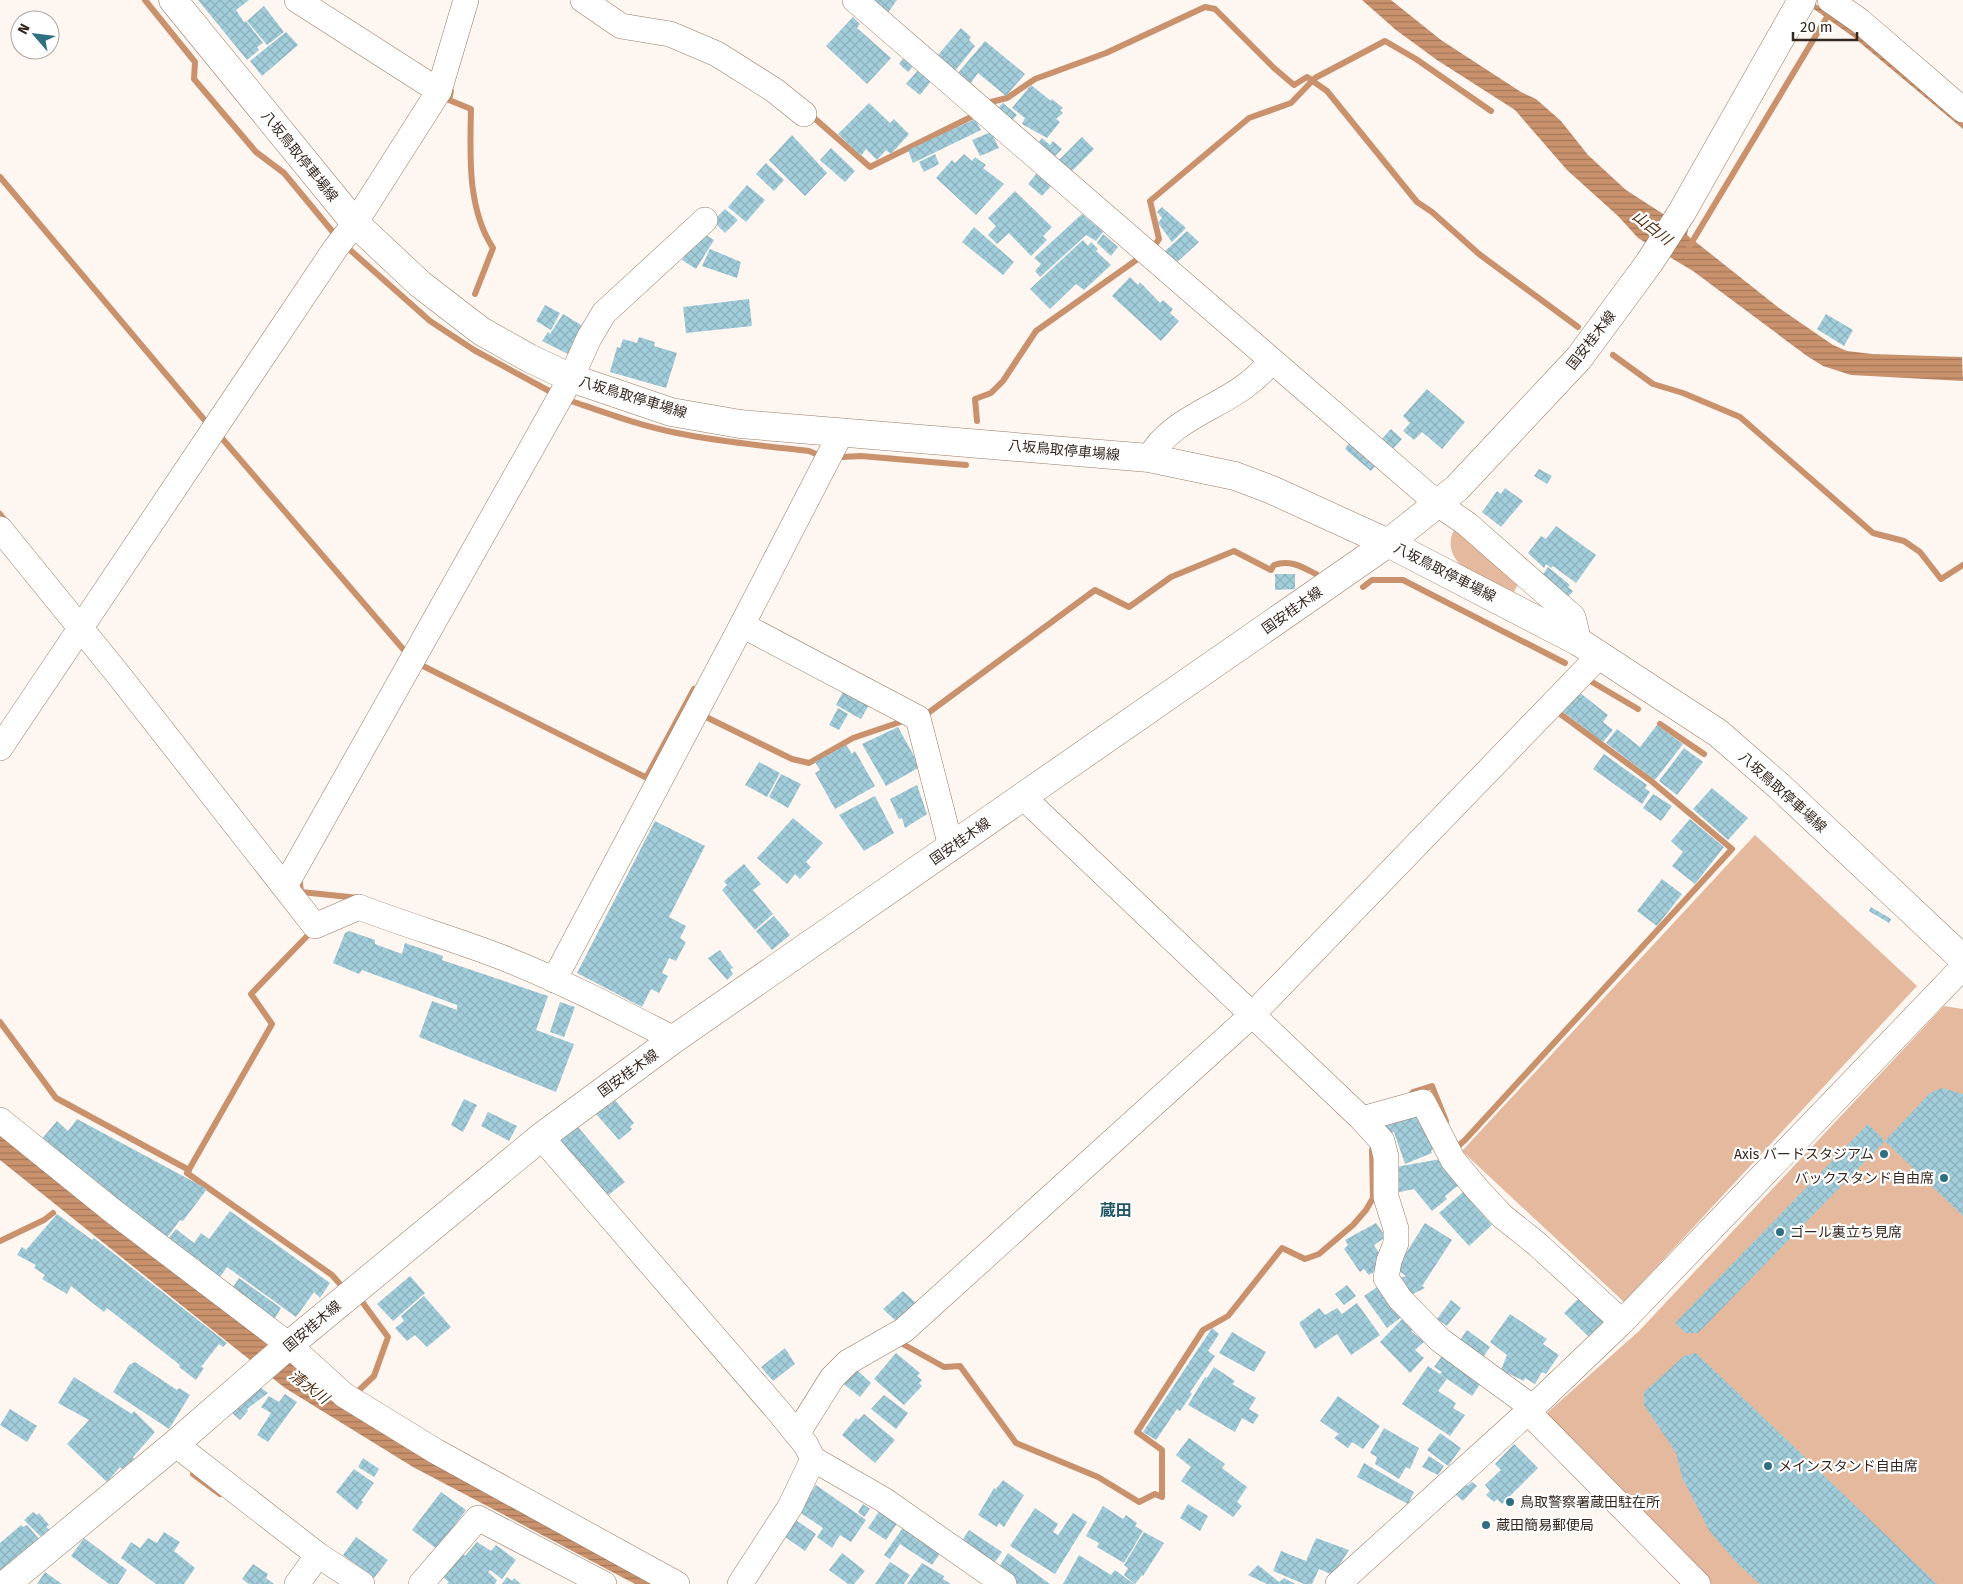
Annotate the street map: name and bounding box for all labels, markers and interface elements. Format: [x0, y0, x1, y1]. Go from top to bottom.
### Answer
north arrow [10, 10, 60, 60]
scale bar [1793, 10, 1857, 42]
text: 20 m [1800, 18, 1833, 36]
text: N [14, 21, 34, 37]
street label: 八坂鳥取停車場線 [258, 107, 341, 205]
water label: 山白川 [1629, 207, 1677, 250]
street label: 国安桂木線 [1563, 307, 1620, 373]
street label: 八坂鳥取停車場線 [577, 373, 689, 422]
street label: 八坂鳥取停車場線 [1007, 437, 1120, 464]
street label: 八坂鳥取停車場線 [1391, 539, 1499, 605]
street label: 国安桂木線 [1259, 583, 1326, 637]
street label: 八坂鳥取停車場線 [1735, 749, 1830, 836]
street label: 国安桂木線 [927, 814, 994, 868]
street label: 国安桂木線 [595, 1046, 662, 1101]
place label: Axis バードスタジアム [1734, 1146, 1874, 1163]
marker: Axis バードスタジアム [1878, 1148, 1890, 1160]
place label: バックスタンド自由席 [1794, 1170, 1934, 1187]
marker: バックスタンド自由席 [1938, 1172, 1950, 1184]
district label: 蔵田 [1100, 1201, 1132, 1220]
place label: ゴール裏立ち見席 [1790, 1224, 1902, 1241]
marker: ゴール裏立ち見席 [1774, 1226, 1786, 1238]
street label: 国安桂木線 [280, 1297, 345, 1355]
water label: 清水川 [286, 1366, 334, 1409]
place label: メインスタンド自由席 [1778, 1458, 1918, 1475]
marker: メインスタンド自由席 [1762, 1460, 1774, 1472]
place label: 鳥取警察署蔵田駐在所 [1520, 1494, 1660, 1511]
marker: 鳥取警察署蔵田駐在所 [1504, 1496, 1516, 1508]
place label: 蔵田簡易郵便局 [1496, 1517, 1594, 1534]
marker: 蔵田簡易郵便局 [1480, 1519, 1492, 1531]

